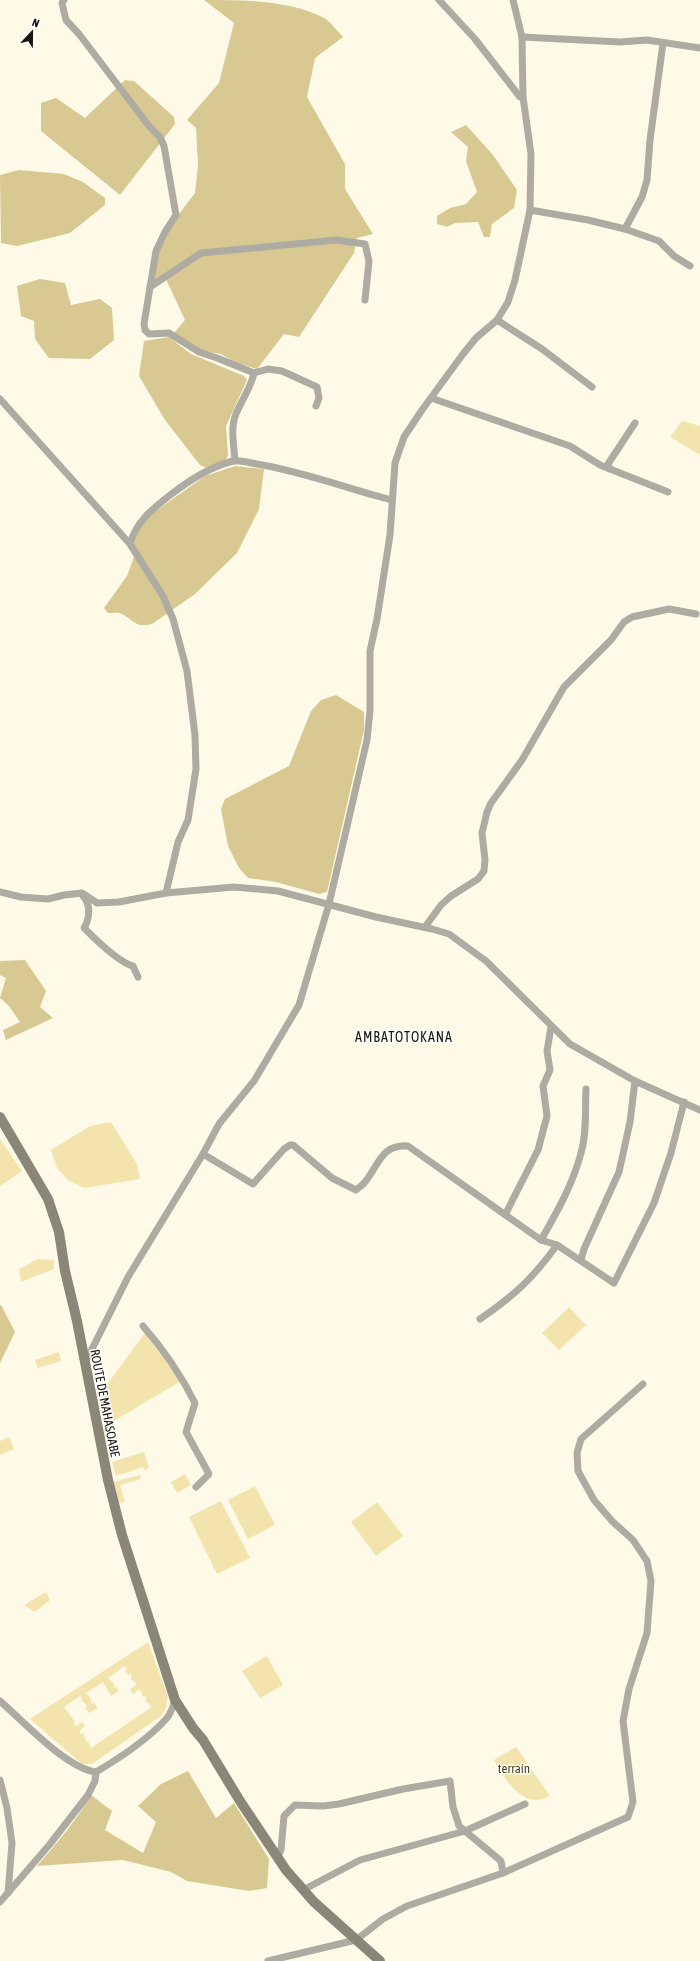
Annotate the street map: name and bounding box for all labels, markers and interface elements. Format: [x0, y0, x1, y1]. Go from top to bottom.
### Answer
north arrow [12, 12, 52, 52]
text: N [30, 16, 41, 30]
district label: AMBATOTOKANA [355, 1029, 453, 1045]
street label: ROUTE DE MAHASOABE [87, 1348, 123, 1459]
park label: terrain [498, 1761, 530, 1776]

